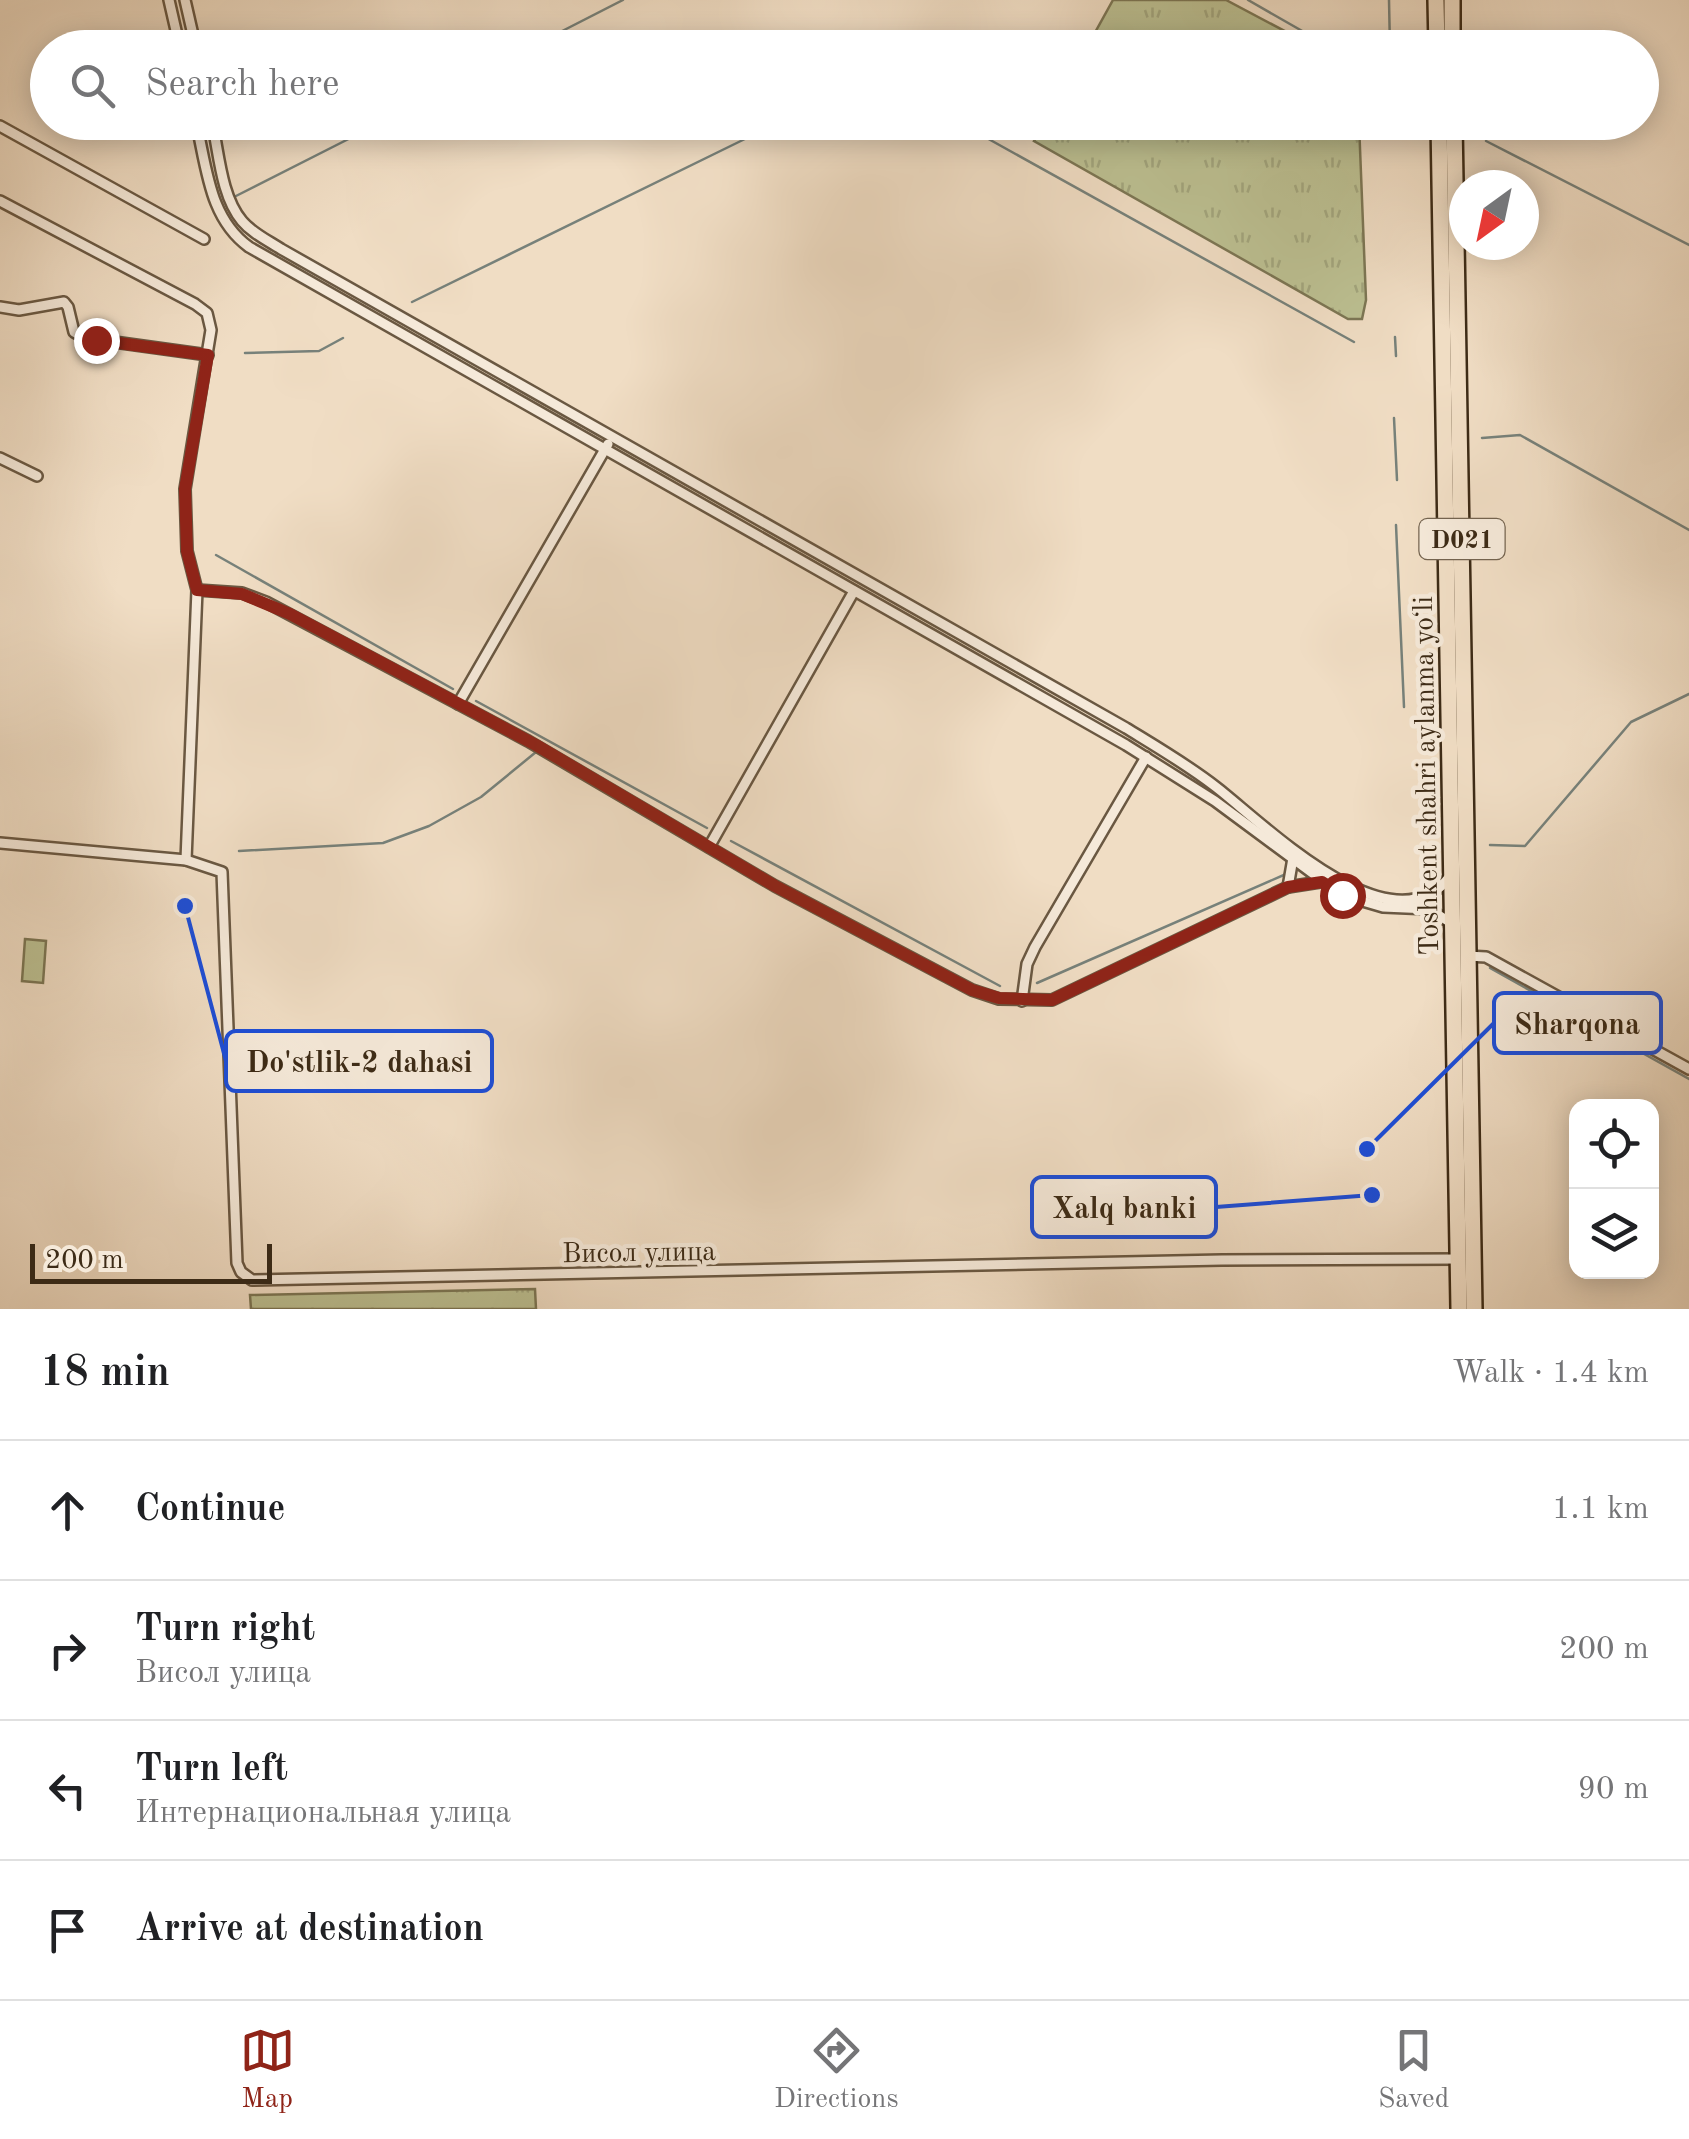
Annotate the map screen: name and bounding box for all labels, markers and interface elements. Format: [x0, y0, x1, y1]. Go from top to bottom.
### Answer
search box [30, 30, 1659, 140]
icon: search [65, 58, 120, 113]
text: Search here [145, 66, 340, 104]
north arrow [1449, 170, 1539, 260]
route end [74, 318, 120, 364]
road number: D021 [1420, 519, 1504, 559]
street label: Toshkent shahri aylanma yoʻli [1411, 596, 1445, 956]
route start [1320, 873, 1366, 919]
callout: Sharqona [1494, 993, 1661, 1053]
text: Sharqona [1514, 1011, 1640, 1041]
callout: Do'stlik-2 dahasi [226, 1031, 492, 1091]
text: Do'stlik-2 dahasi [246, 1049, 472, 1079]
map controls [1569, 1099, 1659, 1279]
button: locate [1569, 1099, 1659, 1189]
callout: Xalq banki [1032, 1177, 1216, 1237]
button: layers [1569, 1189, 1659, 1279]
text: Xalq banki [1052, 1195, 1196, 1225]
scale bar [30, 1239, 272, 1284]
street label: Висол улица [562, 1239, 716, 1269]
text: 200 m [45, 1247, 124, 1275]
text: 18 min [40, 1353, 170, 1395]
text: Walk · 1.4 km [1452, 1358, 1649, 1390]
icon: ahead [40, 1483, 95, 1538]
text: Continue [135, 1491, 285, 1529]
text: 1.1 km [1552, 1494, 1649, 1526]
text: Turn right [135, 1611, 315, 1649]
icon: right [40, 1623, 95, 1678]
text: 200 m [1559, 1634, 1649, 1666]
text: Висол улица [135, 1658, 311, 1690]
text: Turn left [135, 1751, 288, 1789]
icon: left [40, 1763, 95, 1818]
text: 90 m [1578, 1774, 1649, 1806]
text: Интернациональная улица [135, 1798, 511, 1830]
icon: arrive [40, 1903, 95, 1958]
text: Arrive at destination [135, 1911, 484, 1949]
tab: Map [240, 2023, 295, 2118]
tab: Directions [774, 2023, 899, 2118]
tab: Saved [1378, 2023, 1449, 2118]

